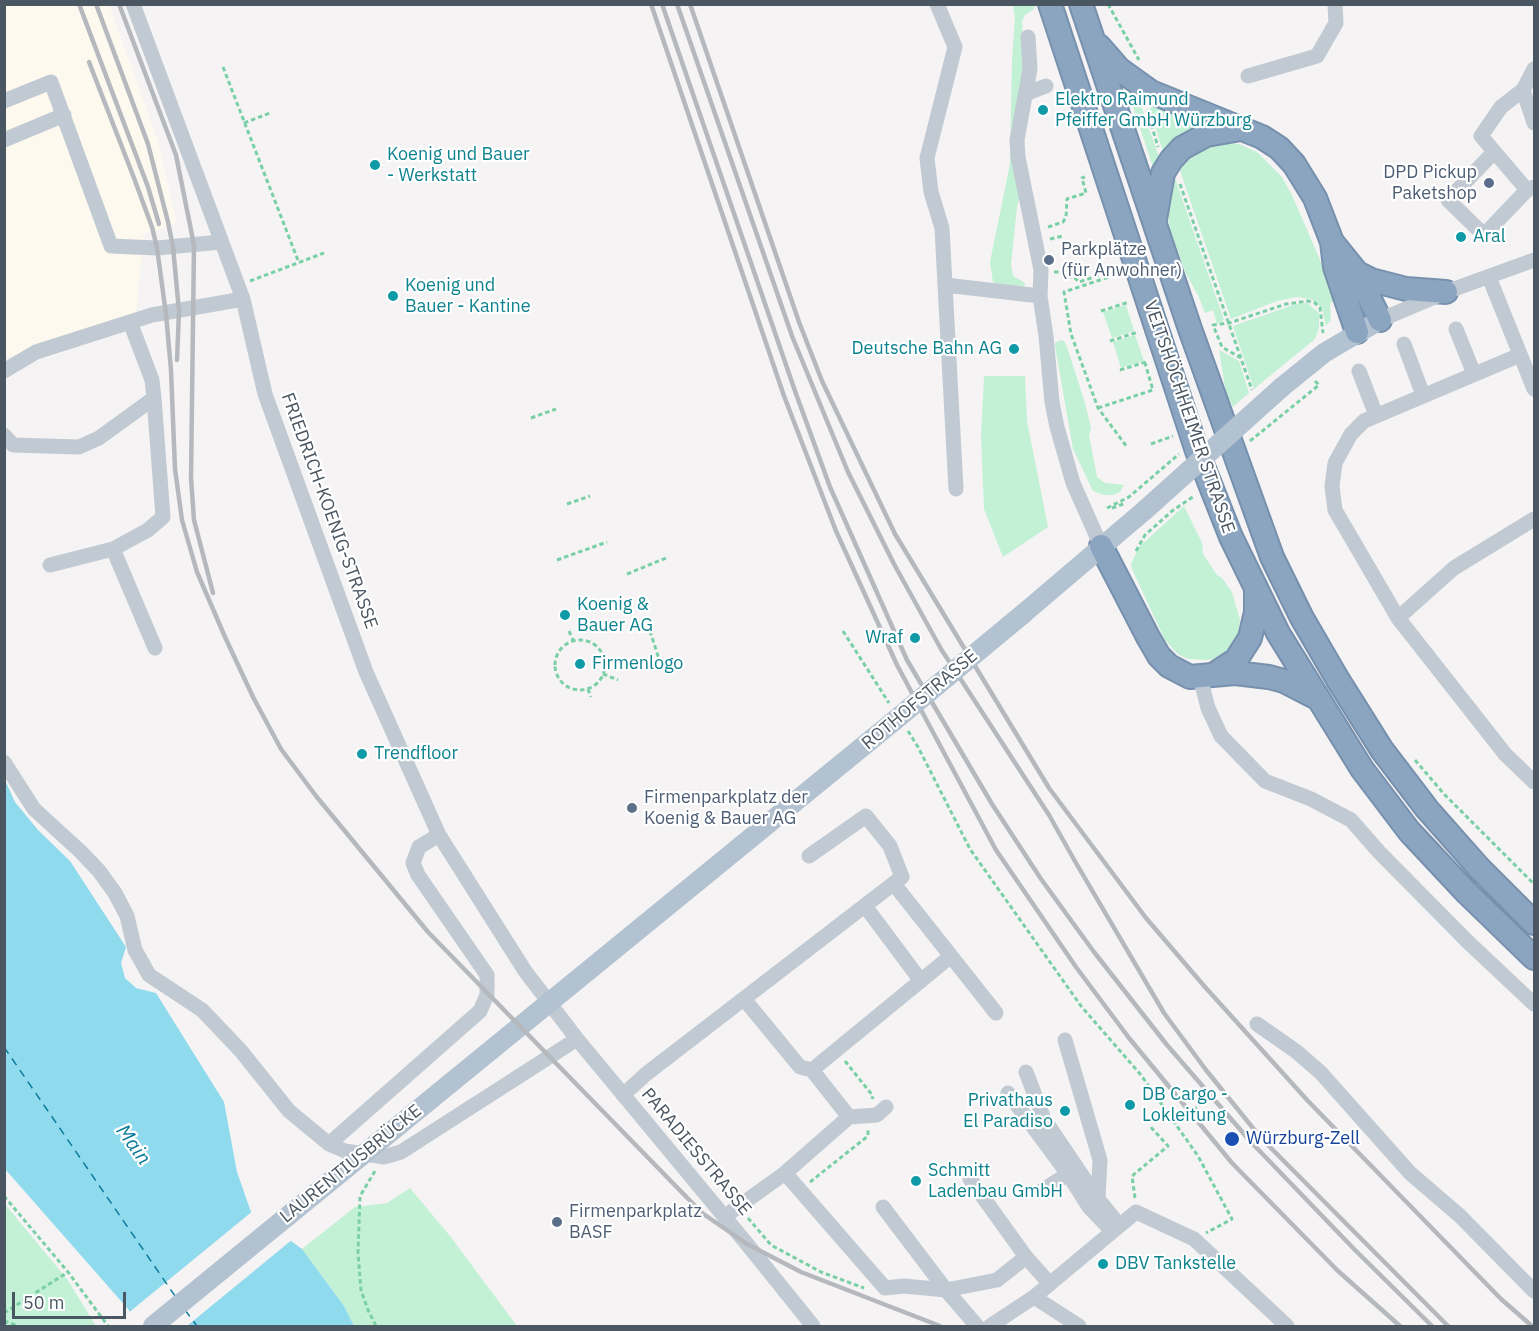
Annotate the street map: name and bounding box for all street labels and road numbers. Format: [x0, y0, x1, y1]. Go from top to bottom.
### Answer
street label: VEITSHÖCHHEIMER STRASSE [1139, 298, 1239, 536]
street label: FRIEDRICH-KOENIG-STRASSE [276, 390, 382, 632]
street label: ROTHOFSTRASSE [858, 645, 982, 755]
street label: PARADIESSTRASSE [636, 1084, 756, 1220]
street label: LAURENTIUSBRÜCKE [276, 1100, 426, 1228]

